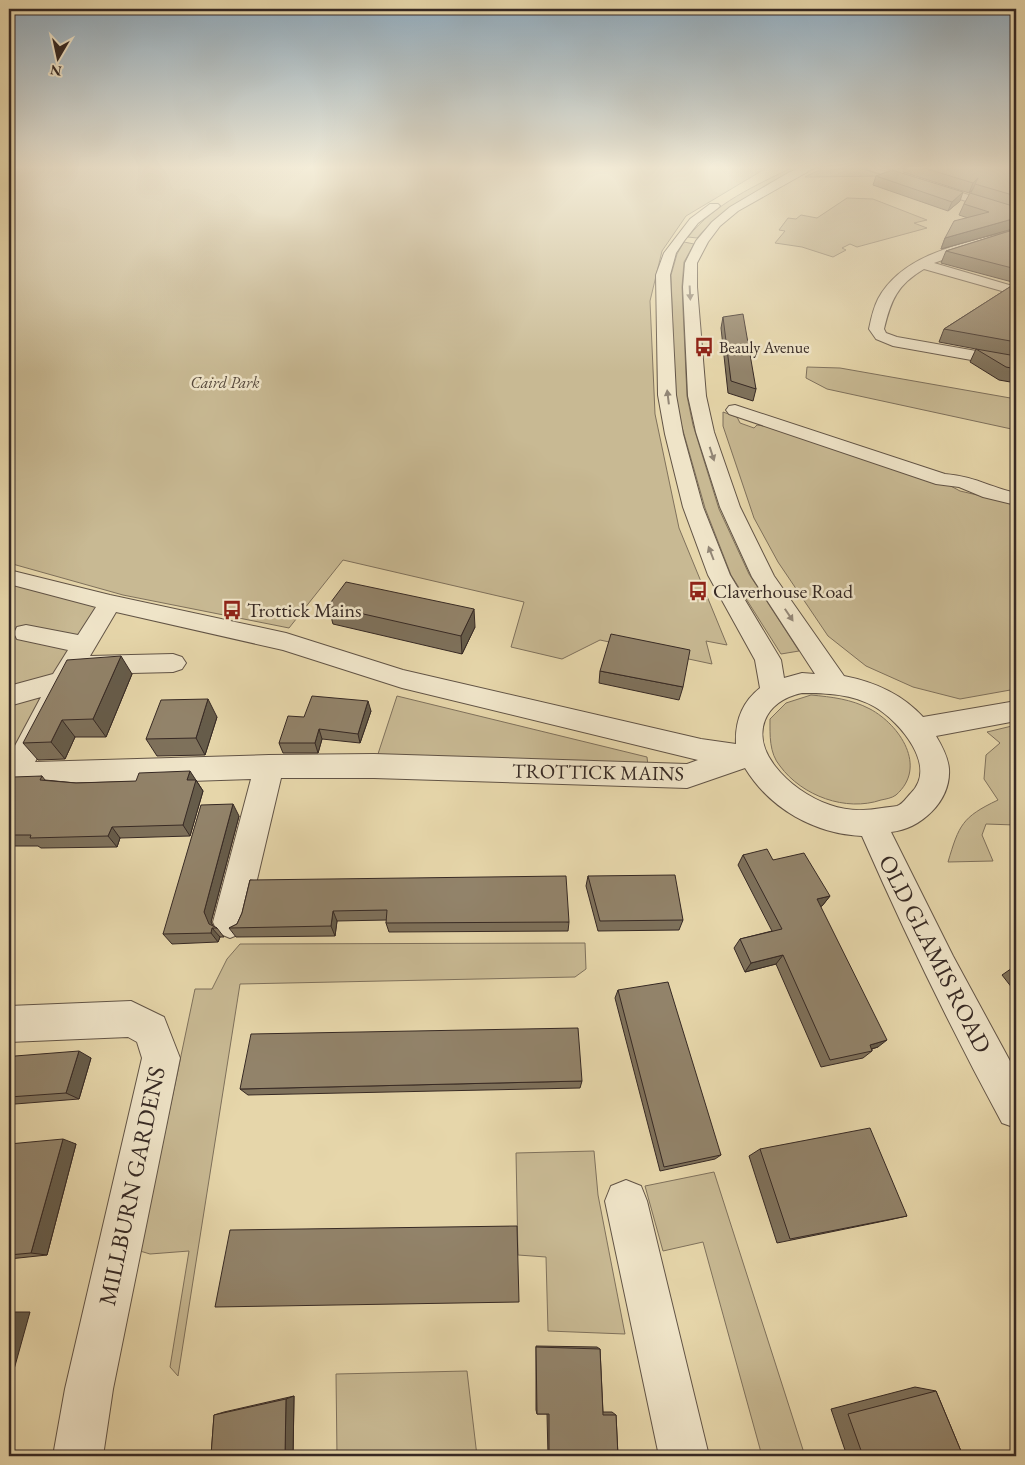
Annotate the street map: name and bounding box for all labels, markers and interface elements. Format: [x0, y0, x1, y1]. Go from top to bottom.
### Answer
north arrow [32, 32, 82, 82]
text: N [48, 61, 63, 81]
one-way arrow [687, 286, 695, 302]
bus stop icon: Beauly Avenue [693, 336, 715, 358]
place label: Beauly Avenue [719, 337, 809, 358]
park label: Caird Park [191, 372, 260, 393]
one-way arrow [664, 388, 672, 404]
one-way arrow [709, 446, 717, 461]
one-way arrow [706, 546, 714, 560]
place label: Claverhouse Road [713, 578, 854, 604]
bus stop icon: Claverhouse Road [687, 580, 709, 602]
place label: Trottick Mains [247, 597, 361, 623]
bus stop icon: Trottick Mains [221, 599, 243, 621]
one-way arrow [784, 609, 794, 622]
street label: TROTTICK MAINS [512, 758, 684, 786]
street label: OLD GLAMIS ROAD [872, 849, 999, 1058]
street label: MILLBURN GARDENS [91, 1064, 172, 1308]

